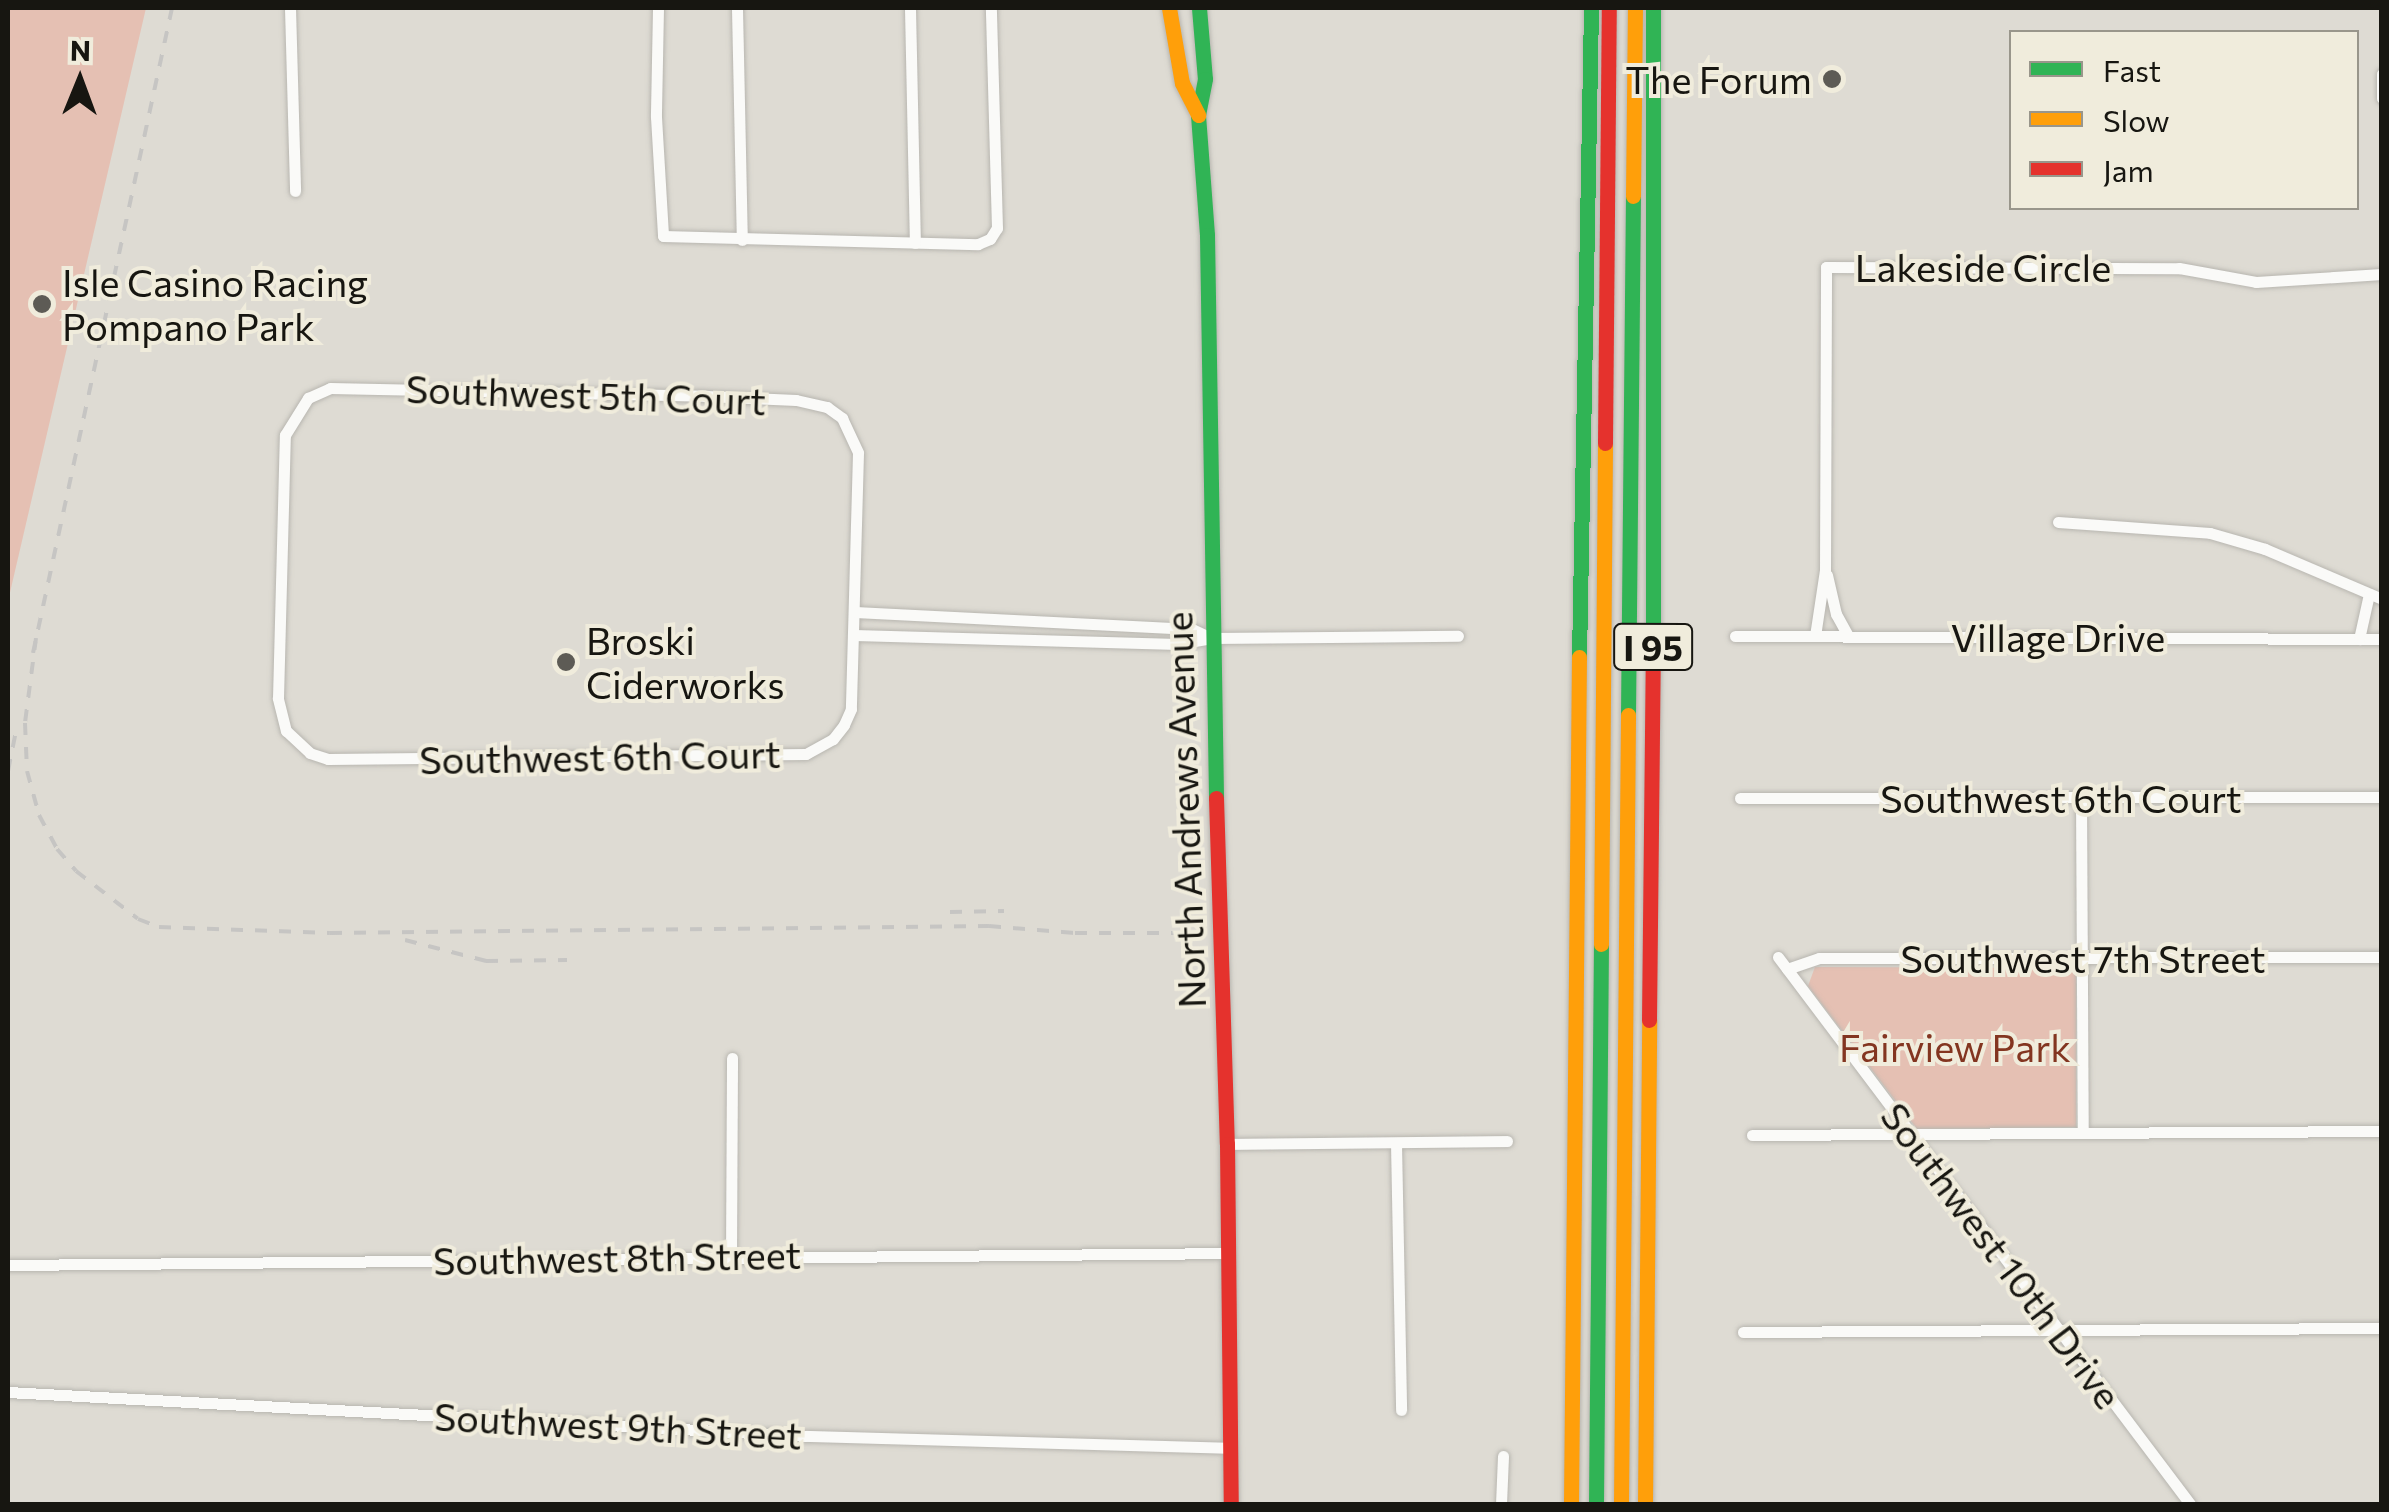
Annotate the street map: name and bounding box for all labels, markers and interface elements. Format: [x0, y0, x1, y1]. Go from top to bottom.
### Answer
north arrow [30, 30, 130, 130]
legend [2009, 30, 2359, 210]
text: N [70, 33, 91, 67]
text: Fast [2103, 51, 2161, 88]
place label: The Forum [1625, 56, 1812, 102]
marker: The Forum [1821, 68, 1843, 90]
text: Slow [2103, 101, 2170, 138]
text: Jam [2103, 151, 2154, 188]
street label: Lakeside Circle [1855, 244, 2111, 290]
place label: Isle Casino Racing Pompano Park [62, 259, 368, 348]
marker: Isle Casino Racing Pompano Park [31, 293, 53, 315]
street label: Southwest 5th Court [405, 365, 767, 423]
street label: North Andrews Avenue [1154, 611, 1214, 1009]
street label: Village Drive [1951, 614, 2165, 660]
place label: Broski Ciderworks [586, 617, 784, 706]
road number: I 95 [1613, 617, 1693, 677]
marker: Broski Ciderworks [555, 651, 577, 673]
street label: Southwest 6th Court [419, 730, 781, 782]
street label: Southwest 6th Court [1880, 775, 2242, 821]
street label: Southwest 7th Street [1900, 935, 2266, 981]
park label: Fairview Park [1839, 1024, 2071, 1070]
street label: Southwest 10th Drive [1872, 1093, 2132, 1417]
street label: Southwest 8th Street [433, 1231, 801, 1283]
street label: Southwest 9th Street [433, 1393, 803, 1457]

